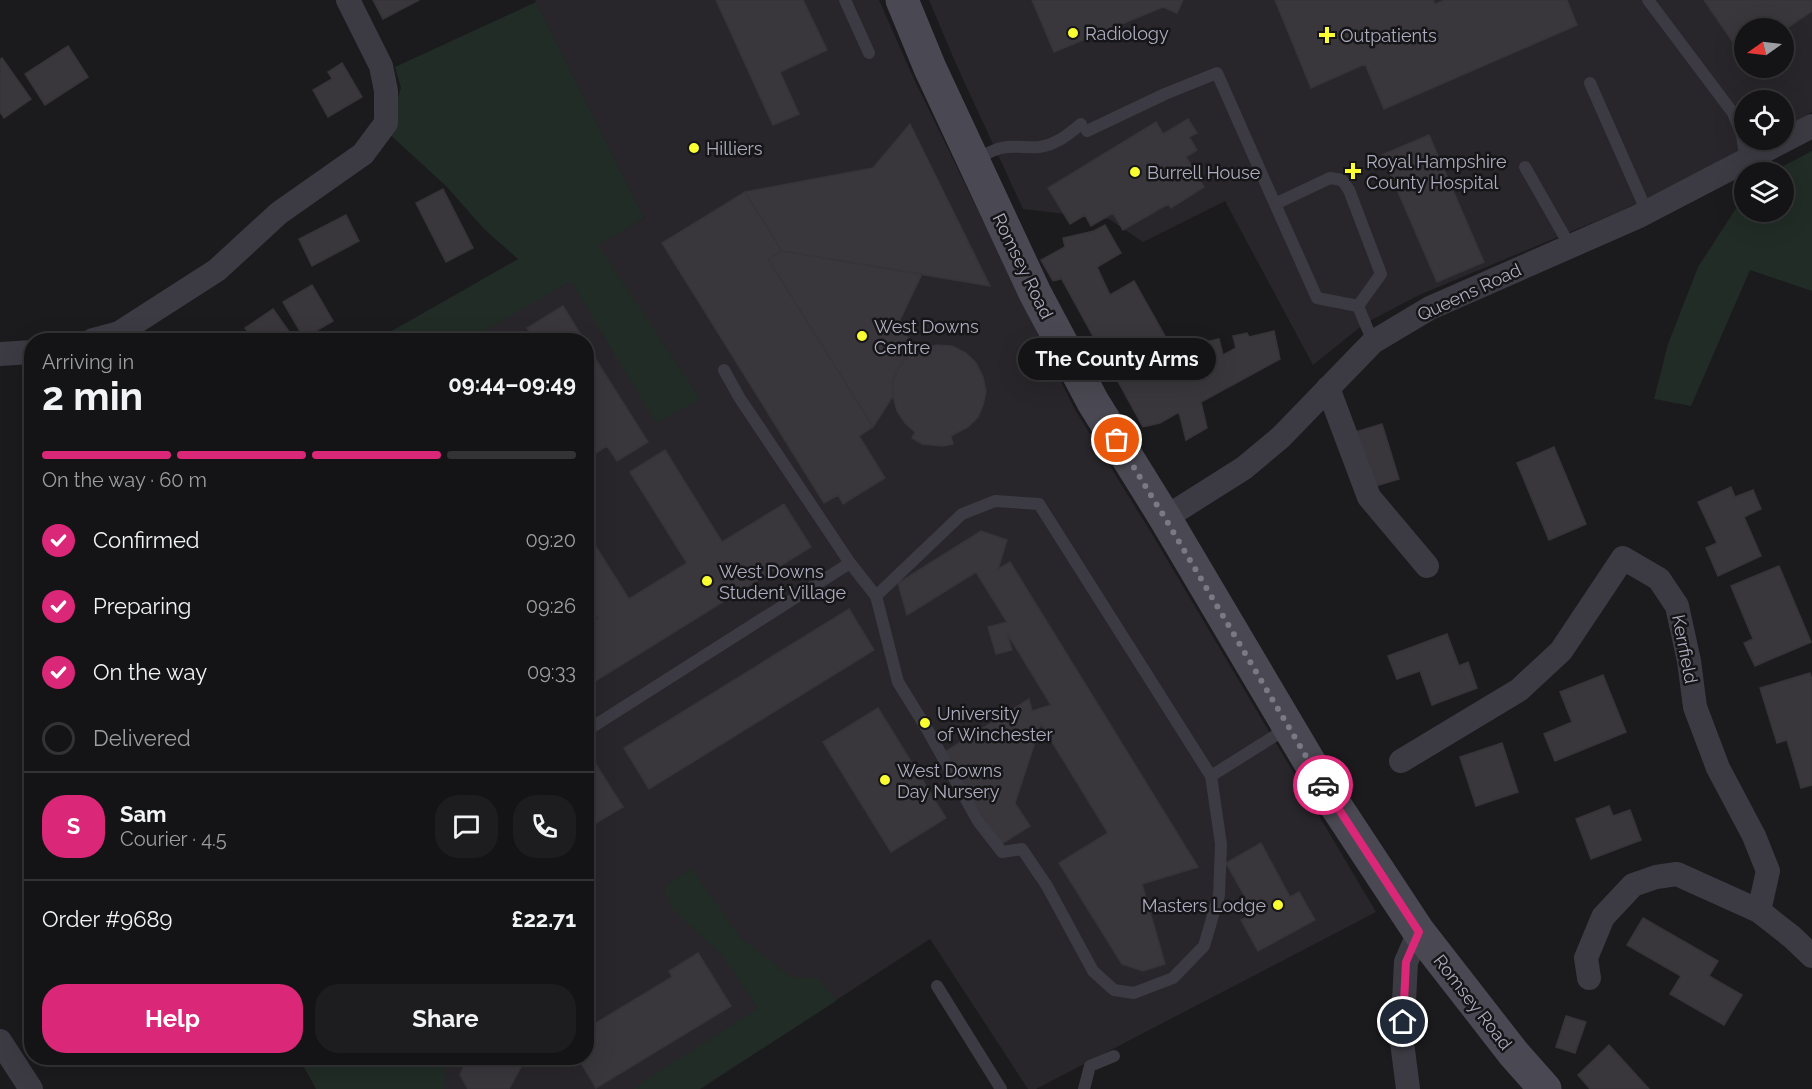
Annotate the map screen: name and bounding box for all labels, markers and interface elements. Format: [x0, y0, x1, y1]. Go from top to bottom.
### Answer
north arrow [1734, 18, 1794, 78]
map controls [1734, 18, 1794, 222]
place label: Radiology [1085, 23, 1169, 44]
place label: Outpatients [1340, 25, 1437, 46]
marker: Radiology [1066, 26, 1080, 40]
marker: Outpatients [1318, 26, 1336, 44]
button: locate [1734, 90, 1794, 150]
place label: Hilliers [706, 138, 763, 159]
marker: Hilliers [687, 141, 701, 155]
place label: Royal Hampshire County Hospital [1366, 151, 1507, 193]
place label: Burrell House [1147, 162, 1261, 183]
marker: Royal Hampshire County Hospital [1344, 162, 1362, 180]
button: layers [1734, 162, 1794, 222]
marker: Burrell House [1128, 165, 1142, 179]
street label: Romsey Road [988, 210, 1058, 322]
street label: Queens Road [1414, 259, 1524, 325]
place label: West Downs Centre [874, 316, 979, 358]
marker: West Downs Centre [855, 329, 869, 343]
callout: The County Arms [1018, 338, 1216, 380]
text: The County Arms [1035, 347, 1199, 371]
text: Arriving in [42, 350, 134, 374]
text: 09:44–09:49 [448, 371, 576, 397]
text: 2 min [42, 373, 143, 419]
pin [1091, 414, 1142, 465]
icon: bag [1100, 423, 1133, 456]
text: On the way · 60 m [42, 468, 207, 492]
icon: check [42, 524, 75, 557]
text: Confirmed [93, 527, 200, 553]
text: 09:20 [526, 528, 576, 552]
place label: West Downs Student Village [719, 561, 847, 603]
marker: West Downs Student Village [700, 574, 714, 588]
icon: check [42, 590, 75, 623]
text: Preparing [93, 593, 191, 619]
text: 09:26 [526, 594, 576, 618]
street label: Kerrfield [1668, 613, 1702, 685]
icon: check [42, 656, 75, 689]
text: On the way [93, 659, 207, 685]
text: 09:33 [527, 660, 576, 684]
place label: University of Winchester [937, 703, 1053, 745]
marker: University of Winchester [918, 716, 932, 730]
text: Delivered [93, 725, 191, 751]
courier [1293, 755, 1353, 815]
place label: West Downs Day Nursery [897, 760, 1002, 802]
icon: car [1307, 769, 1340, 802]
marker: West Downs Day Nursery [878, 773, 892, 787]
button: chat [435, 795, 498, 858]
button: phone [513, 795, 576, 858]
text: Sam [120, 801, 167, 827]
text: S [67, 813, 80, 839]
text: Courier · 4.5 [120, 827, 227, 851]
place label: Masters Lodge [1142, 895, 1266, 916]
marker: Masters Lodge [1271, 898, 1285, 912]
text: Order #9689 [42, 906, 172, 932]
text: £22.71 [511, 906, 576, 932]
street label: Romsey Road [1429, 950, 1517, 1054]
button: Help [42, 984, 303, 1053]
button: Share [315, 984, 576, 1053]
pin [1377, 996, 1428, 1047]
icon: home [1386, 1005, 1419, 1038]

